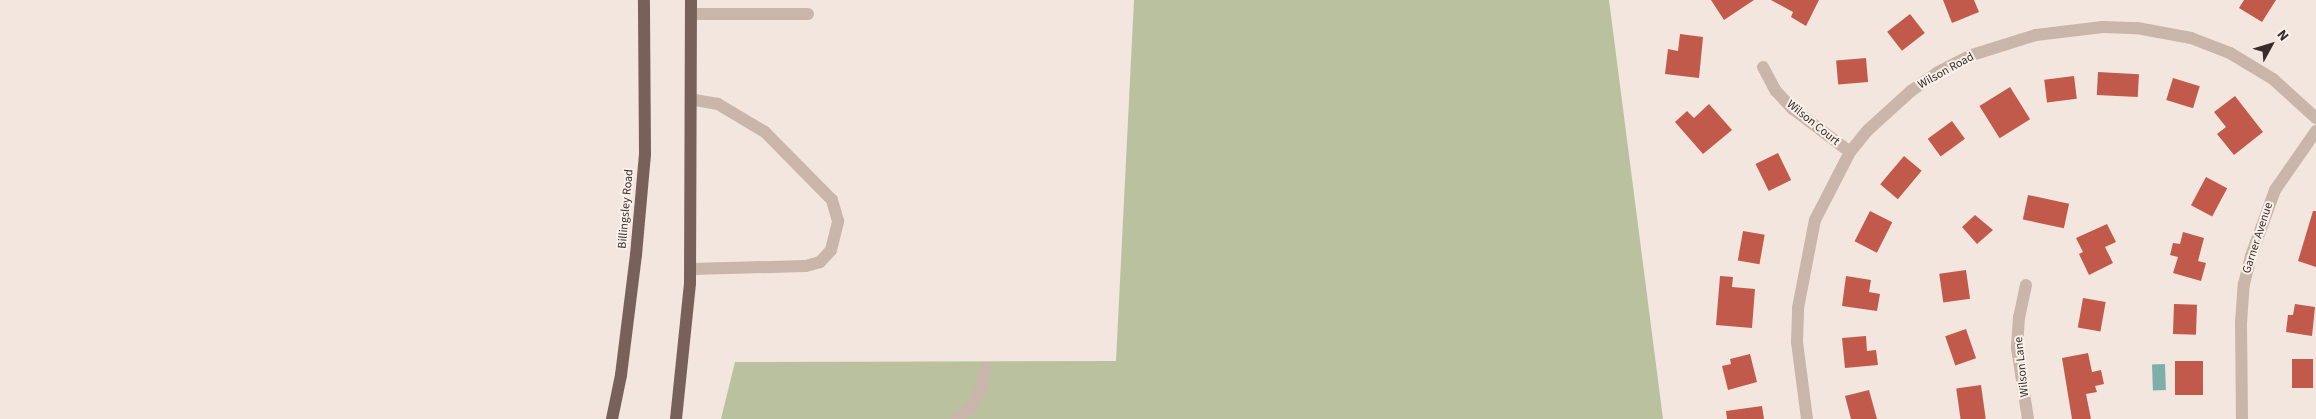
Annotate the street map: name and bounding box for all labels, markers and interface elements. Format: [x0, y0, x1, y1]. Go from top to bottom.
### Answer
north arrow [2246, 20, 2296, 70]
text: N [2272, 26, 2293, 45]
street label: Wilson Road [1916, 50, 1976, 92]
street label: Wilson Court [1784, 97, 1842, 149]
street label: Billingsley Road [615, 169, 637, 249]
street label: Garner Avenue [2240, 201, 2276, 275]
street label: Wilson Lane [2012, 336, 2032, 398]

